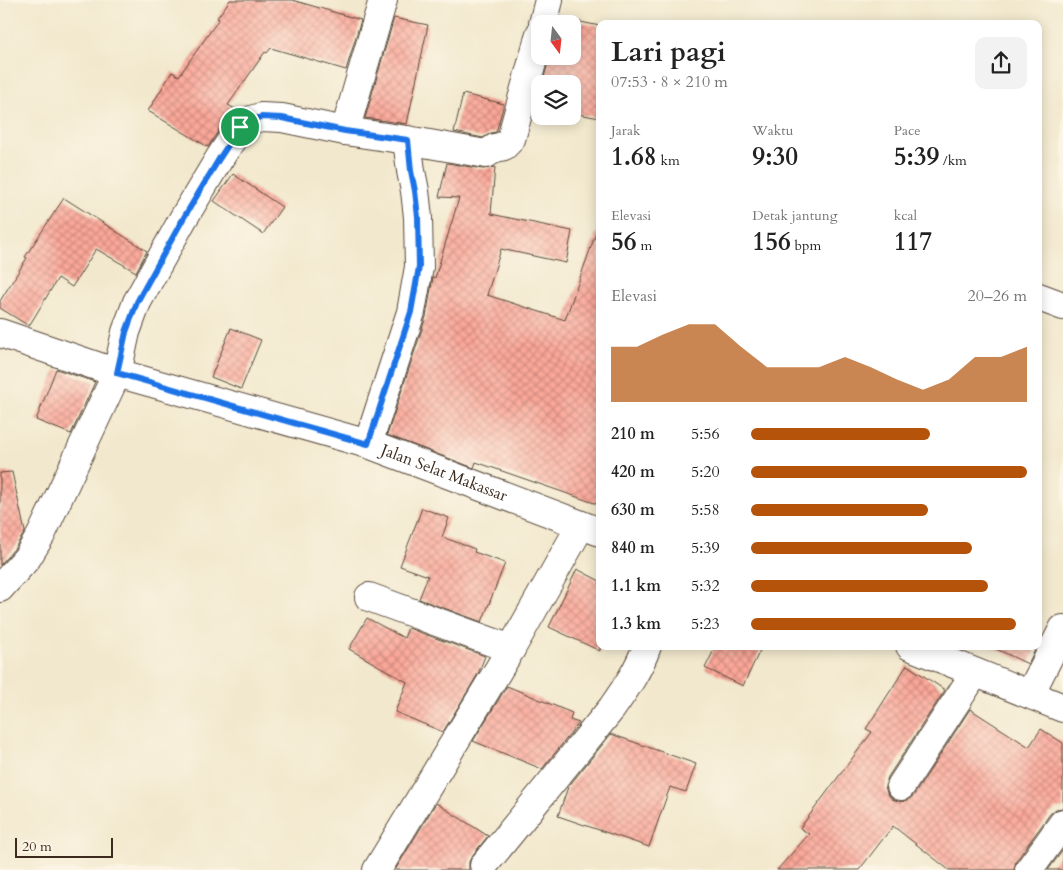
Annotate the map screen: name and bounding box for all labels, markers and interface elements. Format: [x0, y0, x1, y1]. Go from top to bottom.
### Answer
north arrow [531, 15, 581, 65]
map controls [531, 15, 581, 125]
text: Lari pagi [611, 33, 726, 71]
button: share [975, 37, 1027, 89]
text: 07:53 · 8 × 210 m [611, 71, 728, 93]
button: layers [531, 75, 581, 125]
pin [219, 106, 261, 148]
icon: arrive [226, 113, 254, 141]
text: Jarak [611, 121, 640, 140]
text: Waktu [752, 121, 793, 140]
text: Pace [894, 121, 921, 140]
text: 1.68 [611, 140, 657, 174]
text: 9:30 [752, 140, 798, 174]
text: 5:39 [894, 140, 939, 174]
text: km [657, 151, 680, 170]
text: /km [939, 151, 967, 170]
text: Elevasi [611, 206, 651, 225]
text: Detak jantung [752, 206, 838, 225]
text: kcal [894, 206, 917, 225]
text: 56 [611, 225, 637, 259]
text: 156 [752, 225, 791, 259]
text: 117 [894, 225, 932, 259]
text: m [637, 236, 652, 255]
text: bpm [791, 236, 821, 255]
text: Elevasi [611, 285, 657, 307]
text: 20–26 m [968, 285, 1027, 307]
text: 210 m [611, 423, 655, 445]
text: 5:56 [691, 423, 720, 445]
street label: Jalan Selat Makassar [376, 438, 511, 507]
text: 420 m [611, 461, 655, 483]
text: 5:20 [691, 461, 720, 483]
text: 630 m [611, 499, 655, 521]
text: 5:58 [691, 499, 720, 521]
text: 840 m [611, 537, 655, 559]
text: 5:39 [691, 537, 720, 559]
text: 1.1 km [611, 575, 661, 597]
text: 5:32 [691, 575, 720, 597]
text: 1.3 km [611, 613, 661, 635]
text: 5:23 [691, 613, 720, 635]
scale bar [15, 835, 112, 858]
text: 20 m [22, 837, 52, 856]

